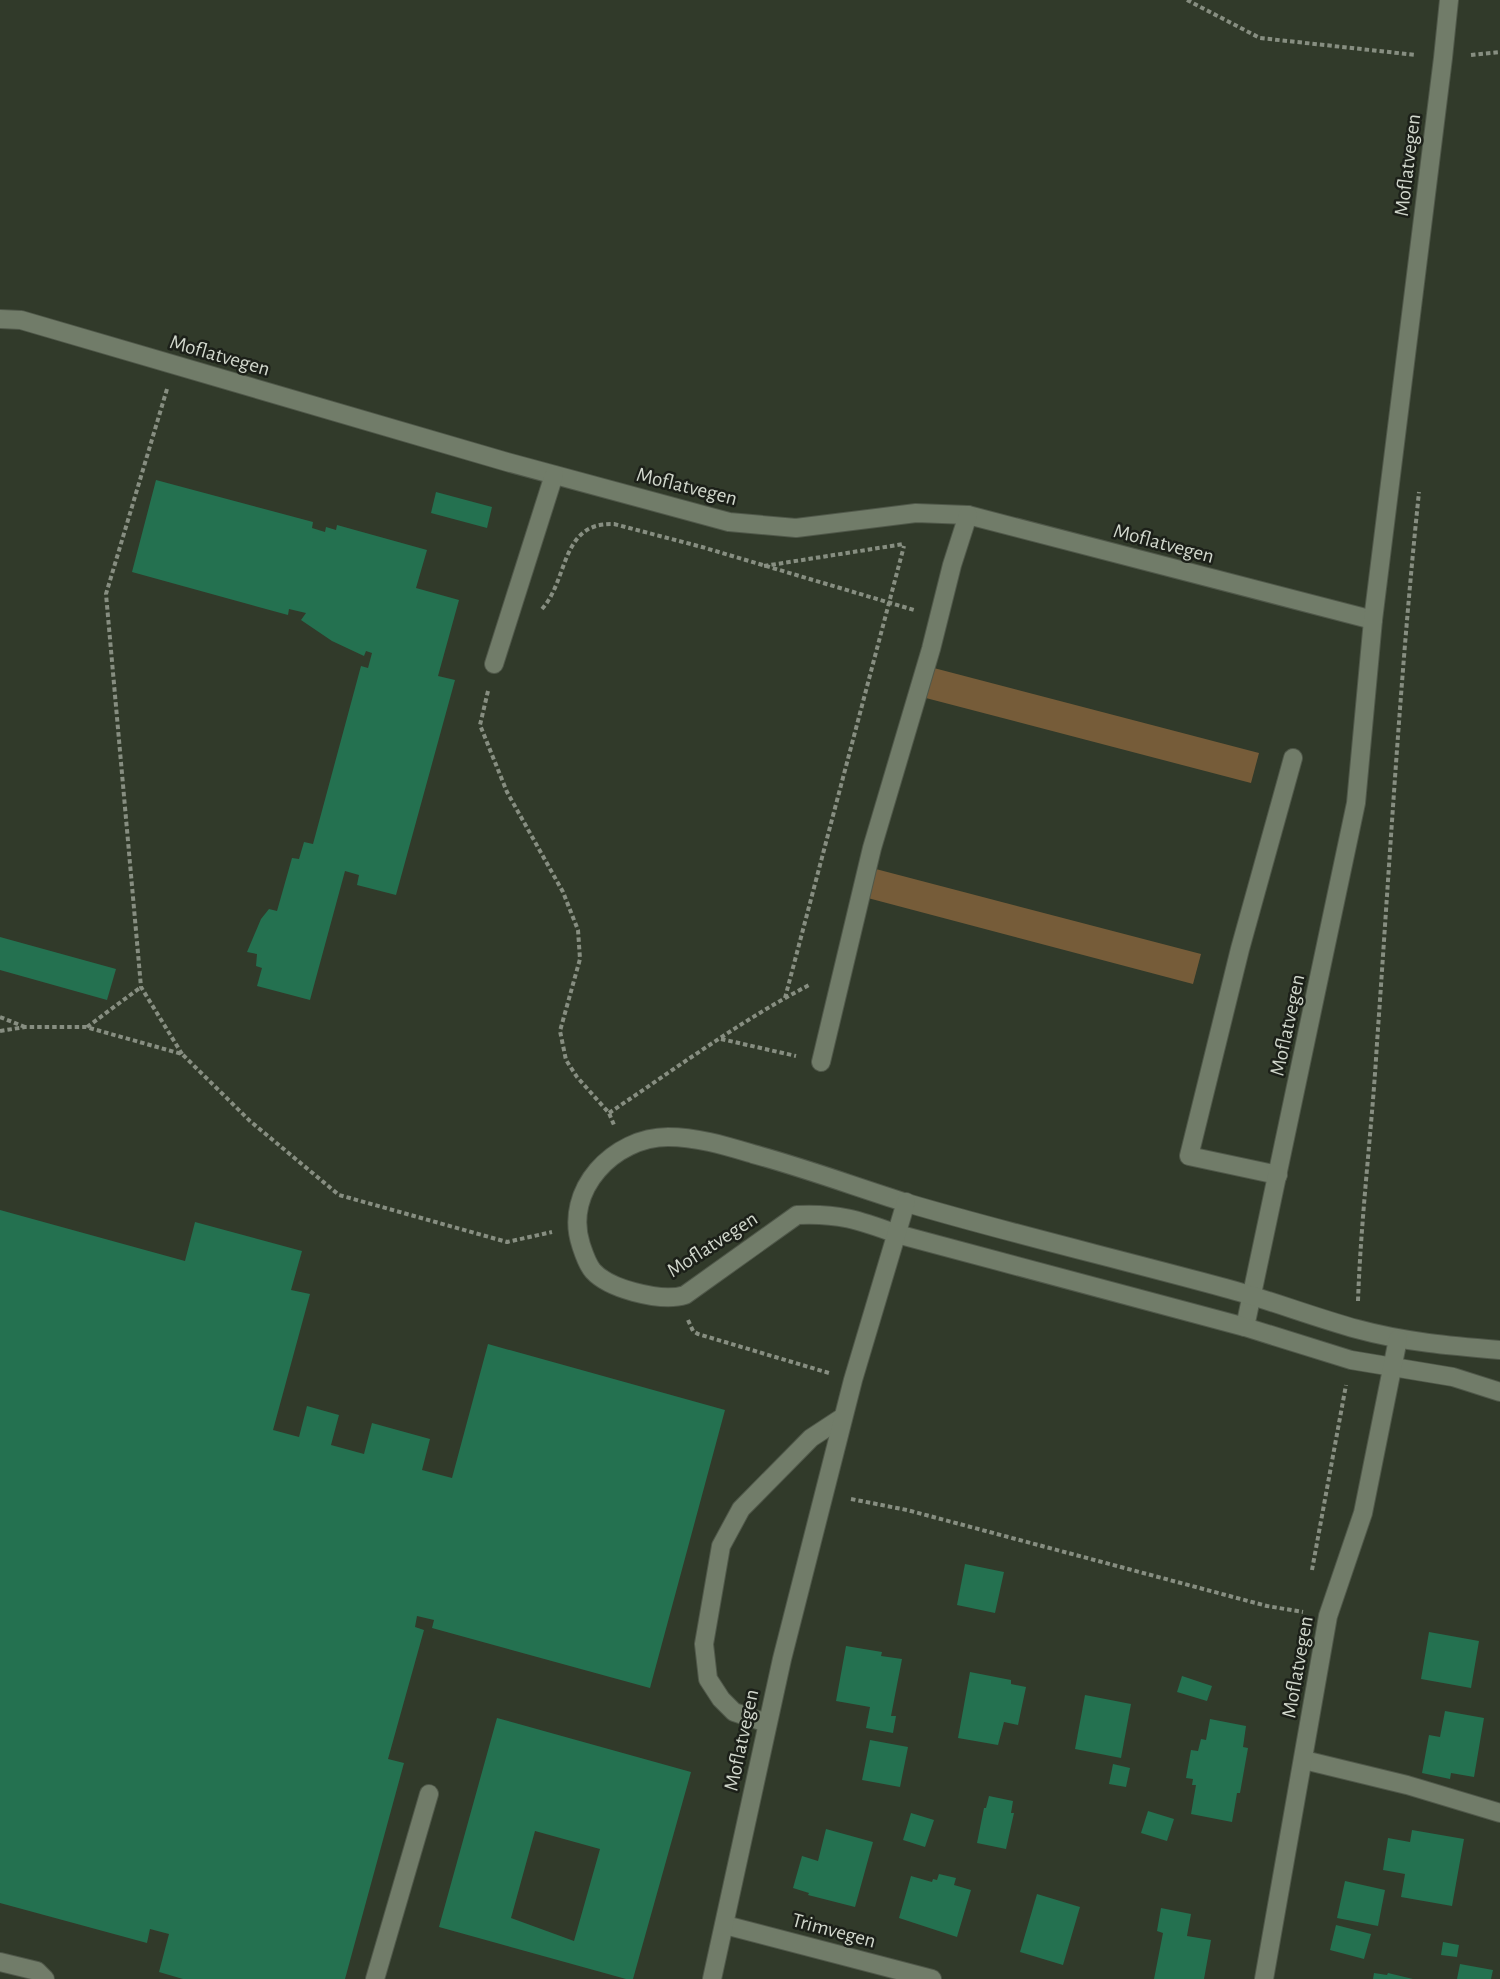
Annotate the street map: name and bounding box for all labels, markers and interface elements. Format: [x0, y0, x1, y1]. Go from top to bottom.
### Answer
street label: Moflatvegen [1391, 113, 1424, 218]
street label: Moflatvegen [167, 331, 272, 380]
street label: Moflatvegen [634, 464, 739, 509]
street label: Moflatvegen [1111, 520, 1216, 567]
street label: Moflatvegen [1266, 972, 1308, 1078]
street label: Moflatvegen [663, 1208, 761, 1281]
street label: Moflatvegen [1278, 1614, 1317, 1720]
street label: Moflatvegen [720, 1687, 762, 1793]
street label: Trimvegen [790, 1909, 878, 1952]

